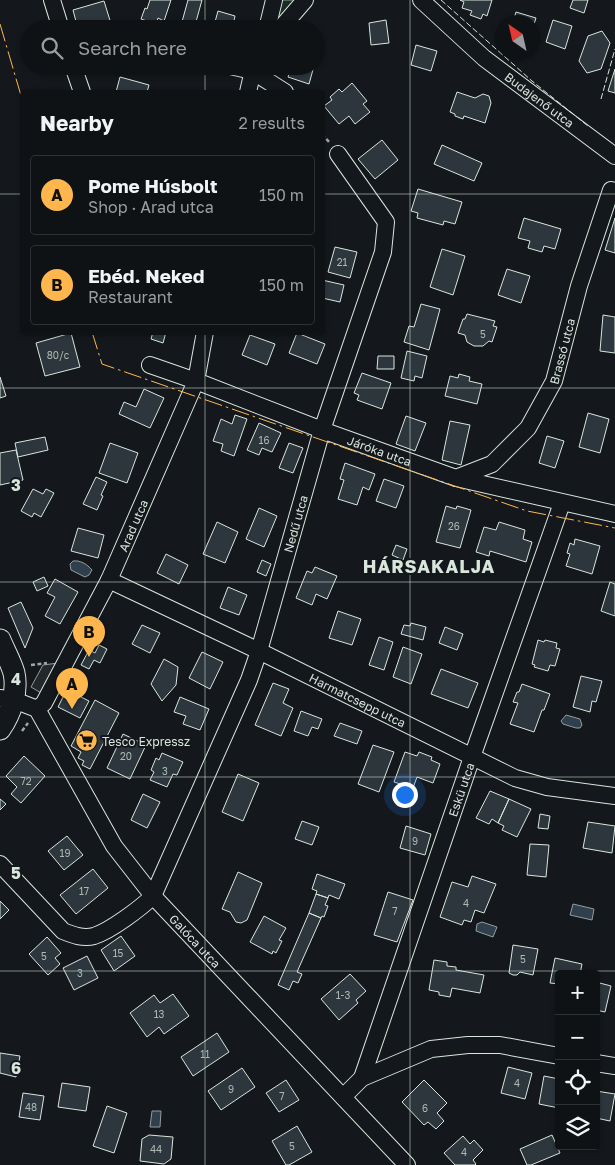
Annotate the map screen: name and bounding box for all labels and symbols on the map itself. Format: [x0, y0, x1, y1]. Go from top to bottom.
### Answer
north arrow [495, 15, 540, 60]
street label: Budajenő utca [502, 69, 577, 130]
house number: 21 [337, 256, 347, 268]
street label: Brassó utca [546, 317, 578, 386]
house number: 5 [480, 328, 486, 340]
house number: 80/c [47, 349, 70, 361]
street label: Járóka utca [345, 432, 414, 469]
house number: 16 [259, 434, 269, 446]
text: 3 [11, 475, 21, 495]
street label: Nedű utca [280, 493, 311, 554]
street label: Arad utca [115, 497, 151, 554]
house number: 26 [448, 520, 460, 532]
district label: HÁRSAKALJA [363, 555, 495, 577]
pin: B [73, 616, 105, 657]
pin: A [56, 668, 88, 709]
text: 4 [11, 669, 21, 689]
street label: Harmatcsepp utca [307, 670, 408, 730]
supermarket icon: Tesco Expressz [74, 729, 98, 753]
place label: Tesco Expressz [102, 734, 190, 749]
house number: 20 [120, 750, 132, 762]
street label: Eskü utca [445, 760, 477, 818]
house number: 3 [162, 765, 168, 777]
house number: 72 [20, 775, 32, 787]
your location [392, 782, 418, 808]
house number: 9 [412, 835, 418, 847]
house number: 19 [60, 847, 70, 859]
text: 5 [11, 863, 21, 883]
house number: 17 [79, 885, 89, 897]
house number: 4 [463, 897, 469, 909]
house number: 7 [392, 905, 398, 917]
street label: Galóca utca [167, 911, 224, 971]
house number: 15 [113, 947, 124, 959]
house number: 5 [41, 950, 47, 962]
house number: 5 [520, 953, 526, 965]
house number: 3 [77, 967, 83, 979]
house number: 1-3 [336, 989, 350, 1001]
house number: 13 [154, 1008, 164, 1020]
house number: 11 [200, 1048, 210, 1060]
text: 6 [11, 1058, 21, 1078]
house number: 4 [514, 1077, 520, 1089]
house number: 9 [228, 1083, 234, 1095]
house number: 7 [279, 1090, 285, 1102]
house number: 48 [25, 1101, 37, 1113]
house number: 6 [422, 1102, 428, 1114]
house number: 5 [289, 1140, 295, 1152]
house number: 44 [150, 1143, 162, 1155]
house number: 4 [461, 1146, 467, 1158]

